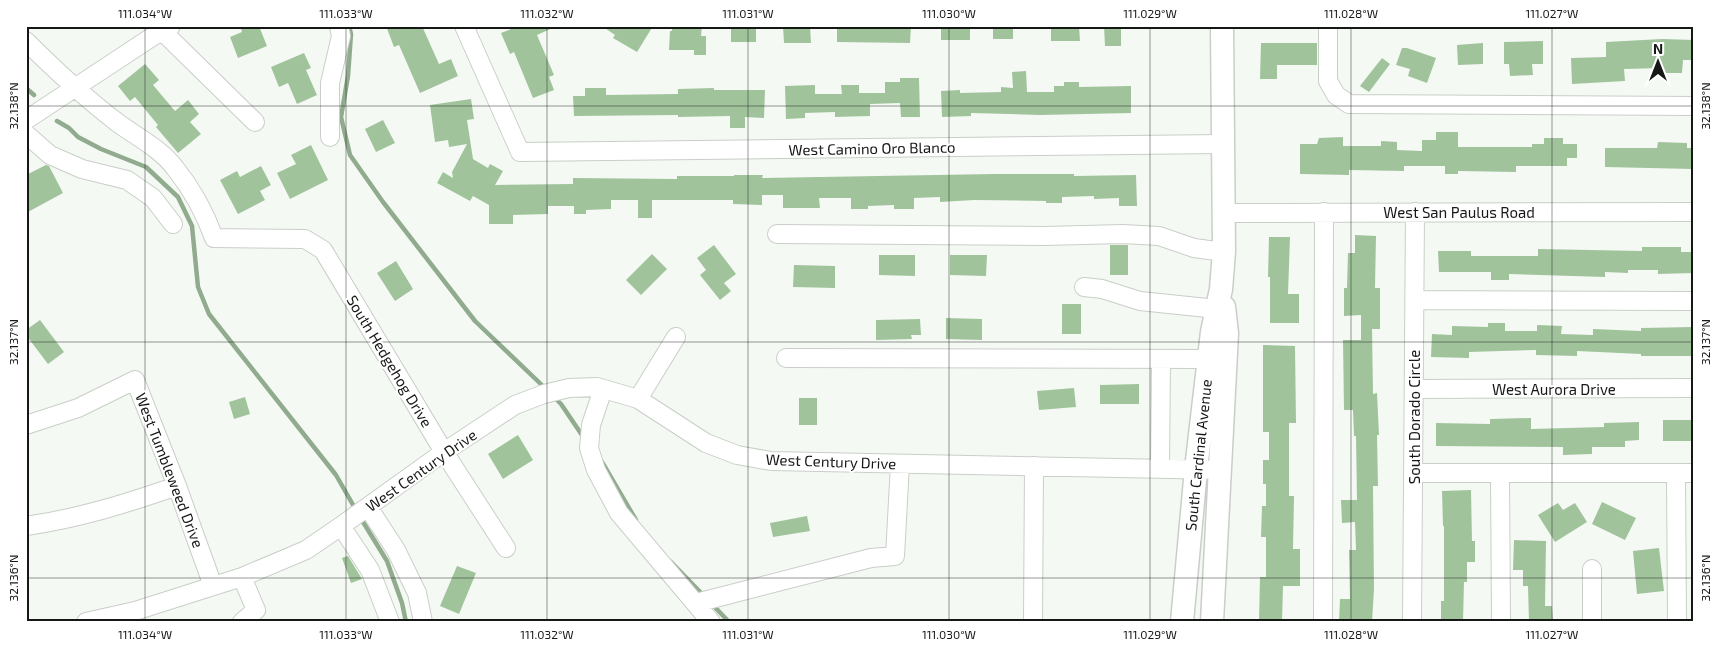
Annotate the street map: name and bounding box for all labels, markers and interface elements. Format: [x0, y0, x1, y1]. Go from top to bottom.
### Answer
text: 111.034°W [118, 6, 172, 20]
text: 111.033°W [319, 6, 373, 20]
text: 111.032°W [520, 6, 574, 20]
text: 111.031°W [722, 6, 774, 20]
text: 111.030°W [922, 6, 976, 20]
text: 111.029°W [1123, 6, 1177, 20]
text: 111.028°W [1324, 6, 1378, 20]
text: 111.027°W [1526, 6, 1578, 20]
north arrow [1632, 38, 1682, 88]
text: N [1653, 40, 1663, 57]
text: 32.138°N [6, 82, 20, 130]
text: 32.138°N [1698, 82, 1712, 130]
street label: West Camino Oro Blanco [788, 138, 956, 158]
street label: West San Paulus Road [1383, 203, 1535, 221]
street label: South Hedgehog Drive [343, 292, 437, 430]
text: 32.137°N [6, 319, 20, 365]
text: 32.137°N [1698, 319, 1712, 365]
street label: South Dorado Circle [1405, 350, 1423, 484]
street label: South Cardinal Avenue [1181, 378, 1215, 532]
street label: West Aurora Drive [1492, 380, 1616, 398]
street label: West Tumbleweed Drive [132, 390, 208, 550]
street label: West Century Drive [362, 425, 480, 515]
street label: West Century Drive [765, 450, 897, 472]
text: 32.136°N [6, 555, 20, 601]
text: 32.136°N [1698, 555, 1712, 601]
text: 111.034°W [118, 627, 172, 641]
text: 111.033°W [319, 627, 373, 641]
text: 111.032°W [520, 627, 574, 641]
text: 111.031°W [722, 627, 774, 641]
text: 111.030°W [922, 627, 976, 641]
text: 111.029°W [1123, 627, 1177, 641]
text: 111.028°W [1324, 627, 1378, 641]
text: 111.027°W [1526, 627, 1578, 641]

